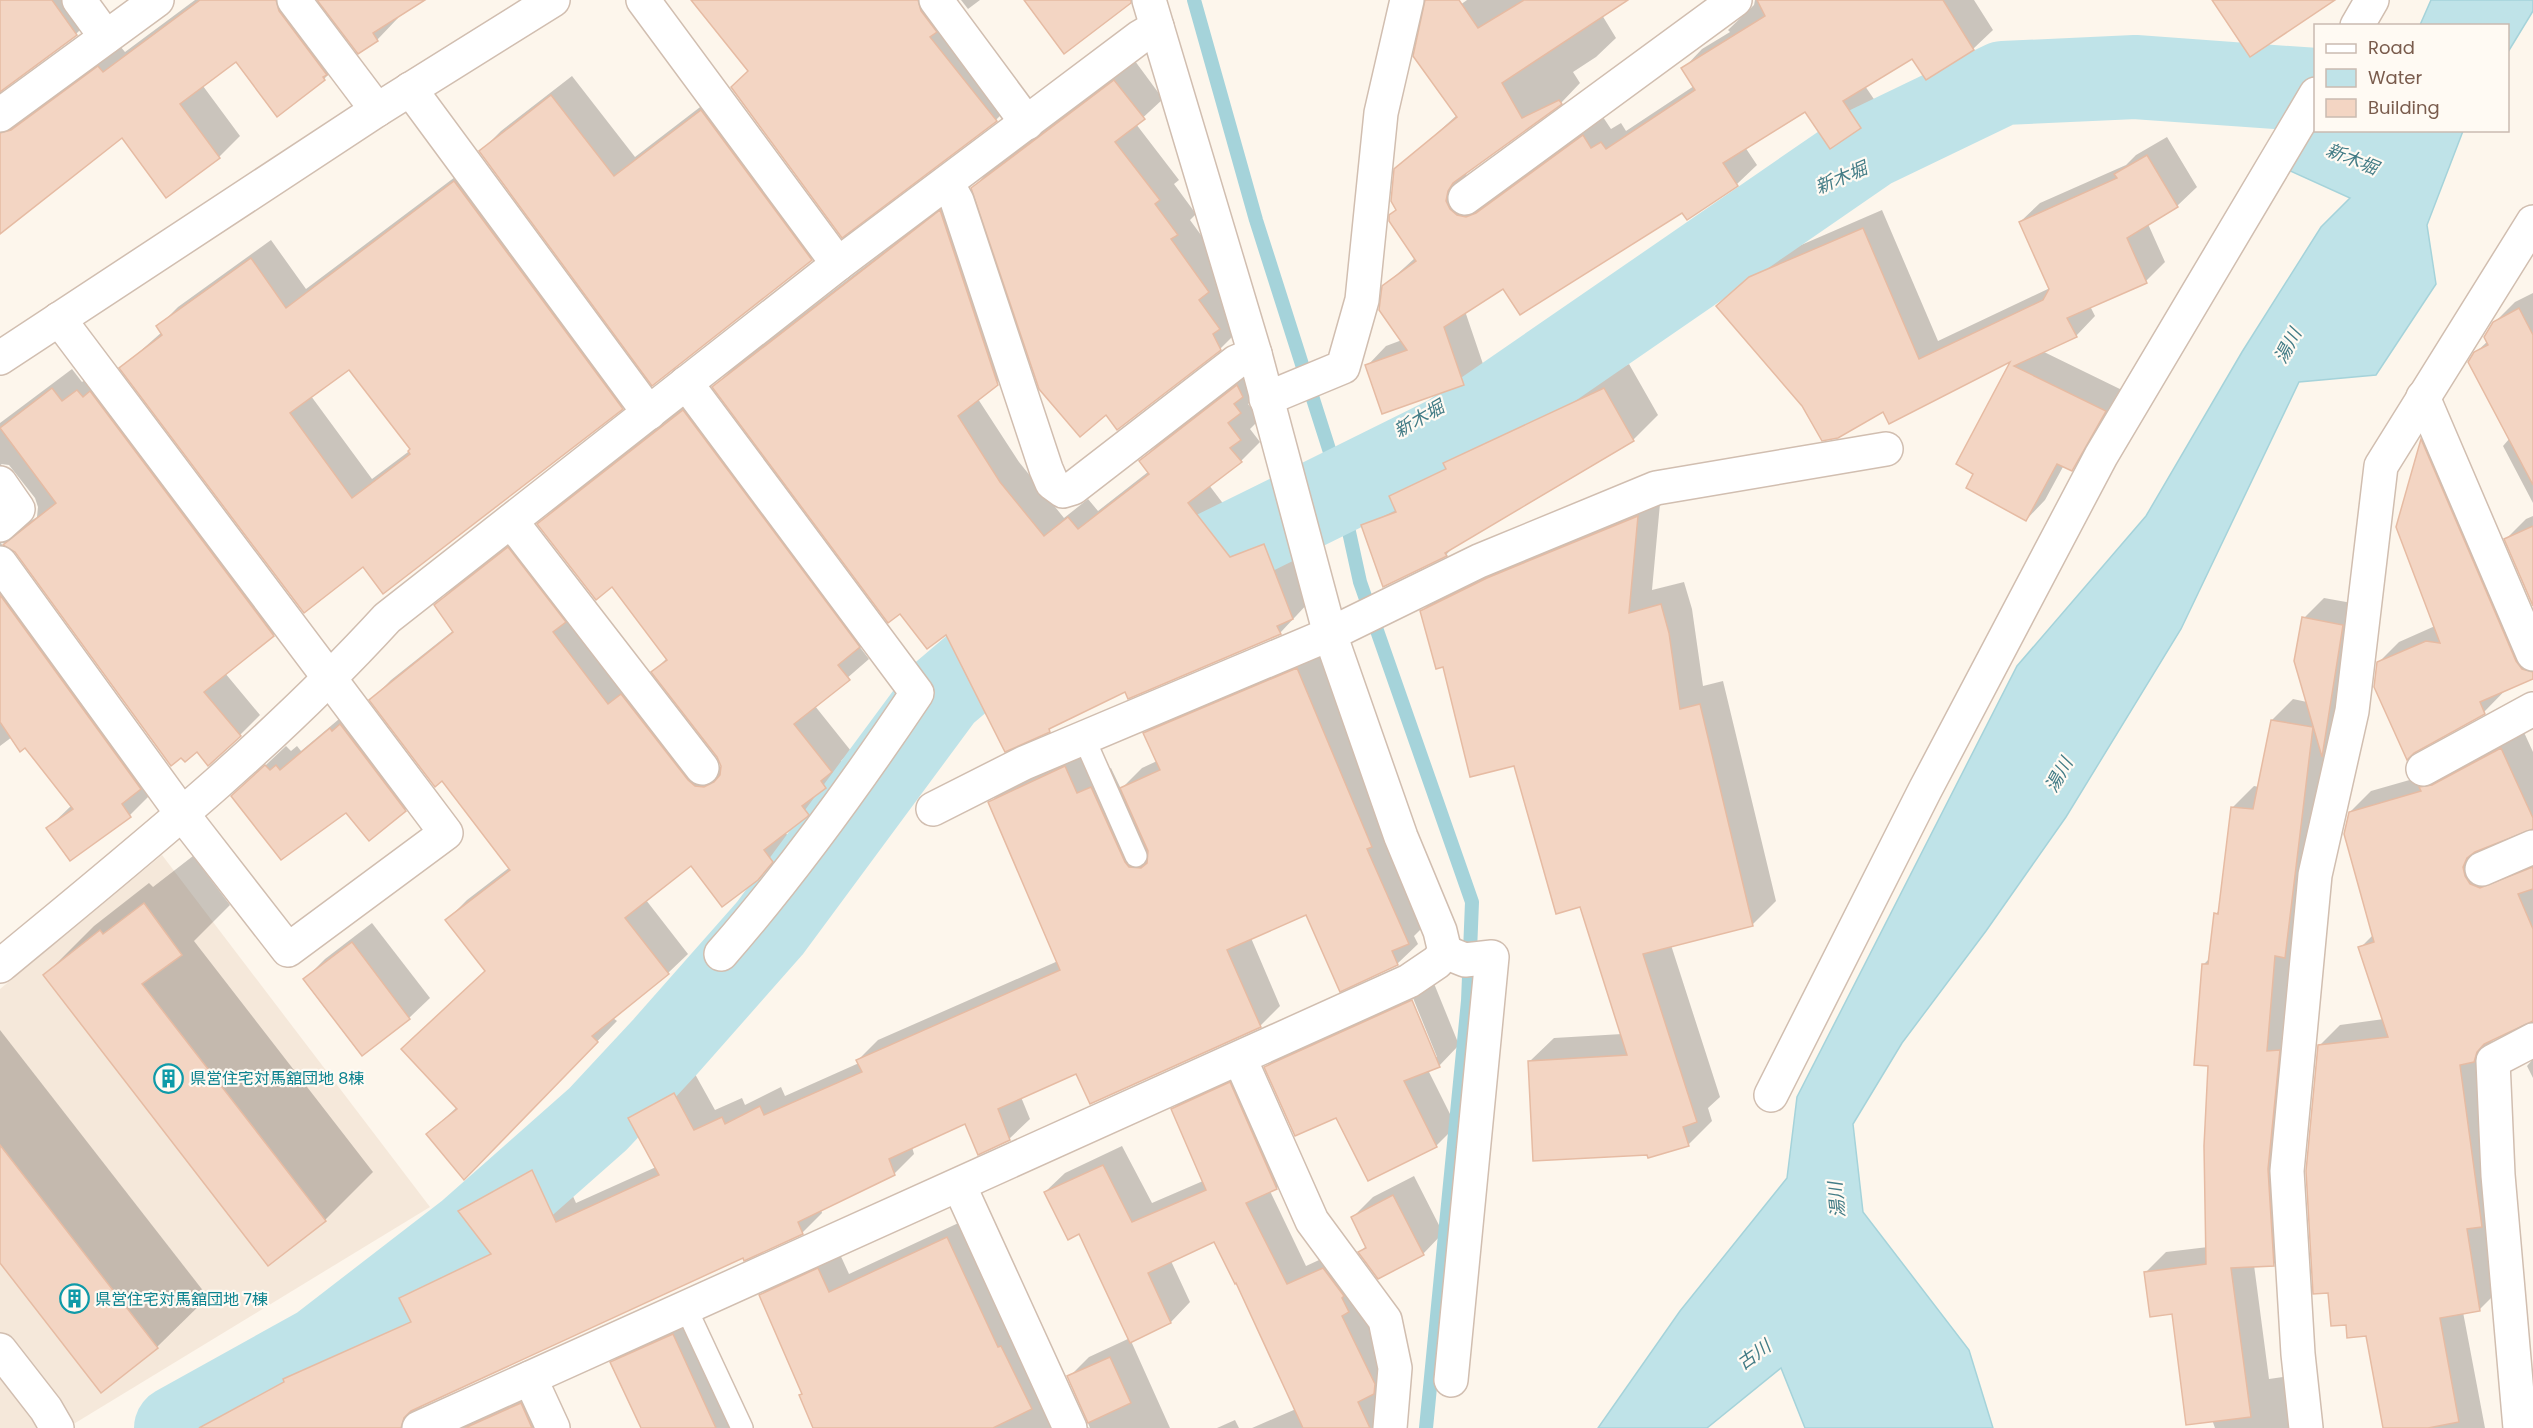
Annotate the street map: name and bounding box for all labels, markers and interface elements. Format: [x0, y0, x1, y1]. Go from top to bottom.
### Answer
legend [2314, 24, 2509, 132]
text: Road [2368, 35, 2415, 60]
text: Water [2368, 65, 2422, 90]
text: Building [2368, 95, 2440, 120]
water label: 新木堀 [2322, 137, 2385, 181]
water label: 新木堀 [1811, 154, 1873, 200]
water label: 湯川 [2268, 322, 2308, 368]
water label: 新木堀 [1389, 393, 1451, 443]
water label: 湯川 [2039, 751, 2079, 797]
building icon: 県営住宅対馬舘団地 8棟 [153, 1062, 185, 1094]
place label: 県営住宅対馬舘団地 8棟 [190, 1067, 364, 1090]
water label: 湯川 [1822, 1179, 1851, 1219]
building icon: 県営住宅対馬舘団地 7棟 [58, 1283, 90, 1315]
place label: 県営住宅対馬舘団地 7棟 [95, 1288, 268, 1311]
water label: 古川 [1732, 1333, 1777, 1375]

